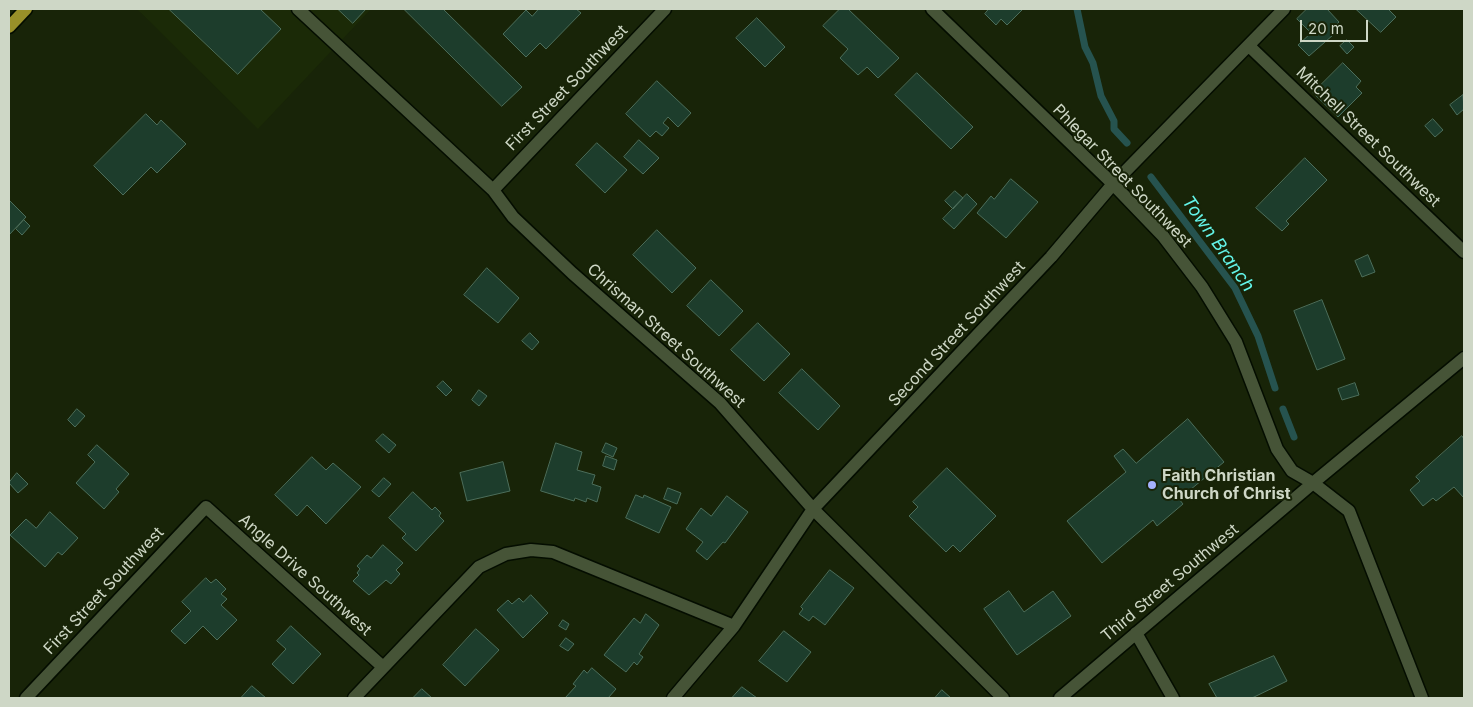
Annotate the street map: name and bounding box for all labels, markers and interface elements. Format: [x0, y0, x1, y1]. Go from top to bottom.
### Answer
scale bar [1303, 10, 1370, 42]
text: 20 m [1308, 19, 1344, 38]
street label: First Street Southwest [502, 21, 632, 155]
street label: Mitchell Street Southwest [1292, 63, 1444, 211]
street label: Phlegar Street Southwest [1049, 100, 1195, 252]
water label: Town Branch [1177, 192, 1259, 296]
street label: Second Street Southwest [885, 257, 1029, 411]
street label: Chrisman Street Southwest [583, 260, 749, 412]
place label: Faith Christian Church of Christ [1162, 466, 1291, 504]
marker: Faith Christian Church of Christ [1146, 479, 1158, 491]
street label: Angle Drive Southwest [235, 510, 375, 640]
street label: Third Street Southwest [1097, 520, 1243, 646]
street label: First Street Southwest [40, 523, 168, 659]

